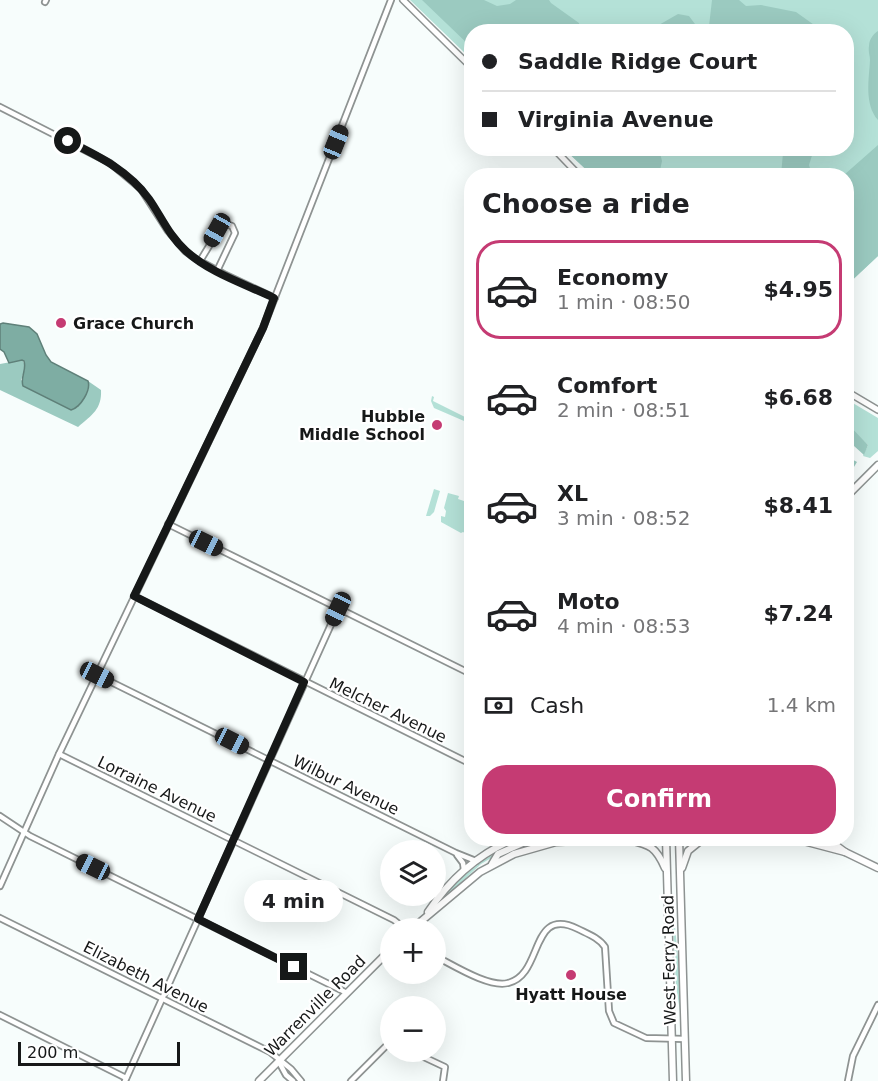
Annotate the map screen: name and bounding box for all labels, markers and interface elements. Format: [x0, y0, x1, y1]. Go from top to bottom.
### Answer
text: Saddle Ridge Court [518, 49, 757, 74]
text: Virginia Avenue [518, 107, 714, 132]
car [321, 122, 351, 162]
route start [54, 127, 81, 154]
text: Choose a ride [482, 188, 690, 219]
car [200, 210, 234, 250]
icon: car [485, 263, 539, 317]
text: Economy [557, 265, 668, 290]
text: $4.95 [763, 277, 833, 302]
text: 1 min · 08:50 [557, 290, 691, 314]
place label: Grace Church [73, 314, 194, 333]
marker: Grace Church [54, 316, 68, 330]
icon: car [485, 371, 539, 425]
text: Comfort [557, 373, 657, 398]
text: $6.68 [763, 385, 833, 410]
text: 2 min · 08:51 [557, 398, 691, 422]
place label: Hubble Middle School [299, 407, 425, 444]
marker: Hubble Middle School [430, 418, 444, 432]
icon: car [485, 479, 539, 533]
text: XL [557, 481, 588, 506]
text: $8.41 [763, 493, 833, 518]
text: 3 min · 08:52 [557, 506, 691, 530]
car [186, 527, 226, 559]
icon: car [485, 587, 539, 641]
car [322, 589, 354, 629]
text: Moto [557, 589, 620, 614]
text: $7.24 [763, 601, 833, 626]
text: 4 min · 08:53 [557, 614, 691, 638]
car [77, 659, 117, 691]
street label: Melcher Avenue [326, 673, 450, 747]
icon: cash [482, 689, 515, 722]
text: Cash [530, 693, 584, 718]
text: 1.4 km [767, 693, 836, 717]
car [212, 725, 252, 757]
street label: Wilbur Avenue [290, 751, 402, 819]
street label: Lorraine Avenue [94, 752, 220, 826]
button: Confirm [482, 765, 836, 834]
map controls [380, 840, 446, 1062]
button: layers [380, 840, 446, 906]
car [73, 851, 113, 883]
callout: 4 min [244, 880, 344, 922]
text: 4 min [262, 889, 325, 913]
street label: West Ferry Road [658, 895, 680, 1025]
button: + [380, 918, 446, 984]
street label: Elizabeth Avenue [80, 937, 212, 1017]
street label: Warrenville Road [261, 952, 369, 1060]
route end [280, 953, 307, 980]
marker: Hyatt House [564, 968, 578, 982]
place label: Hyatt House [515, 985, 627, 1004]
button: − [380, 996, 446, 1062]
scale bar [18, 1039, 180, 1066]
text: 200 m [27, 1043, 78, 1062]

